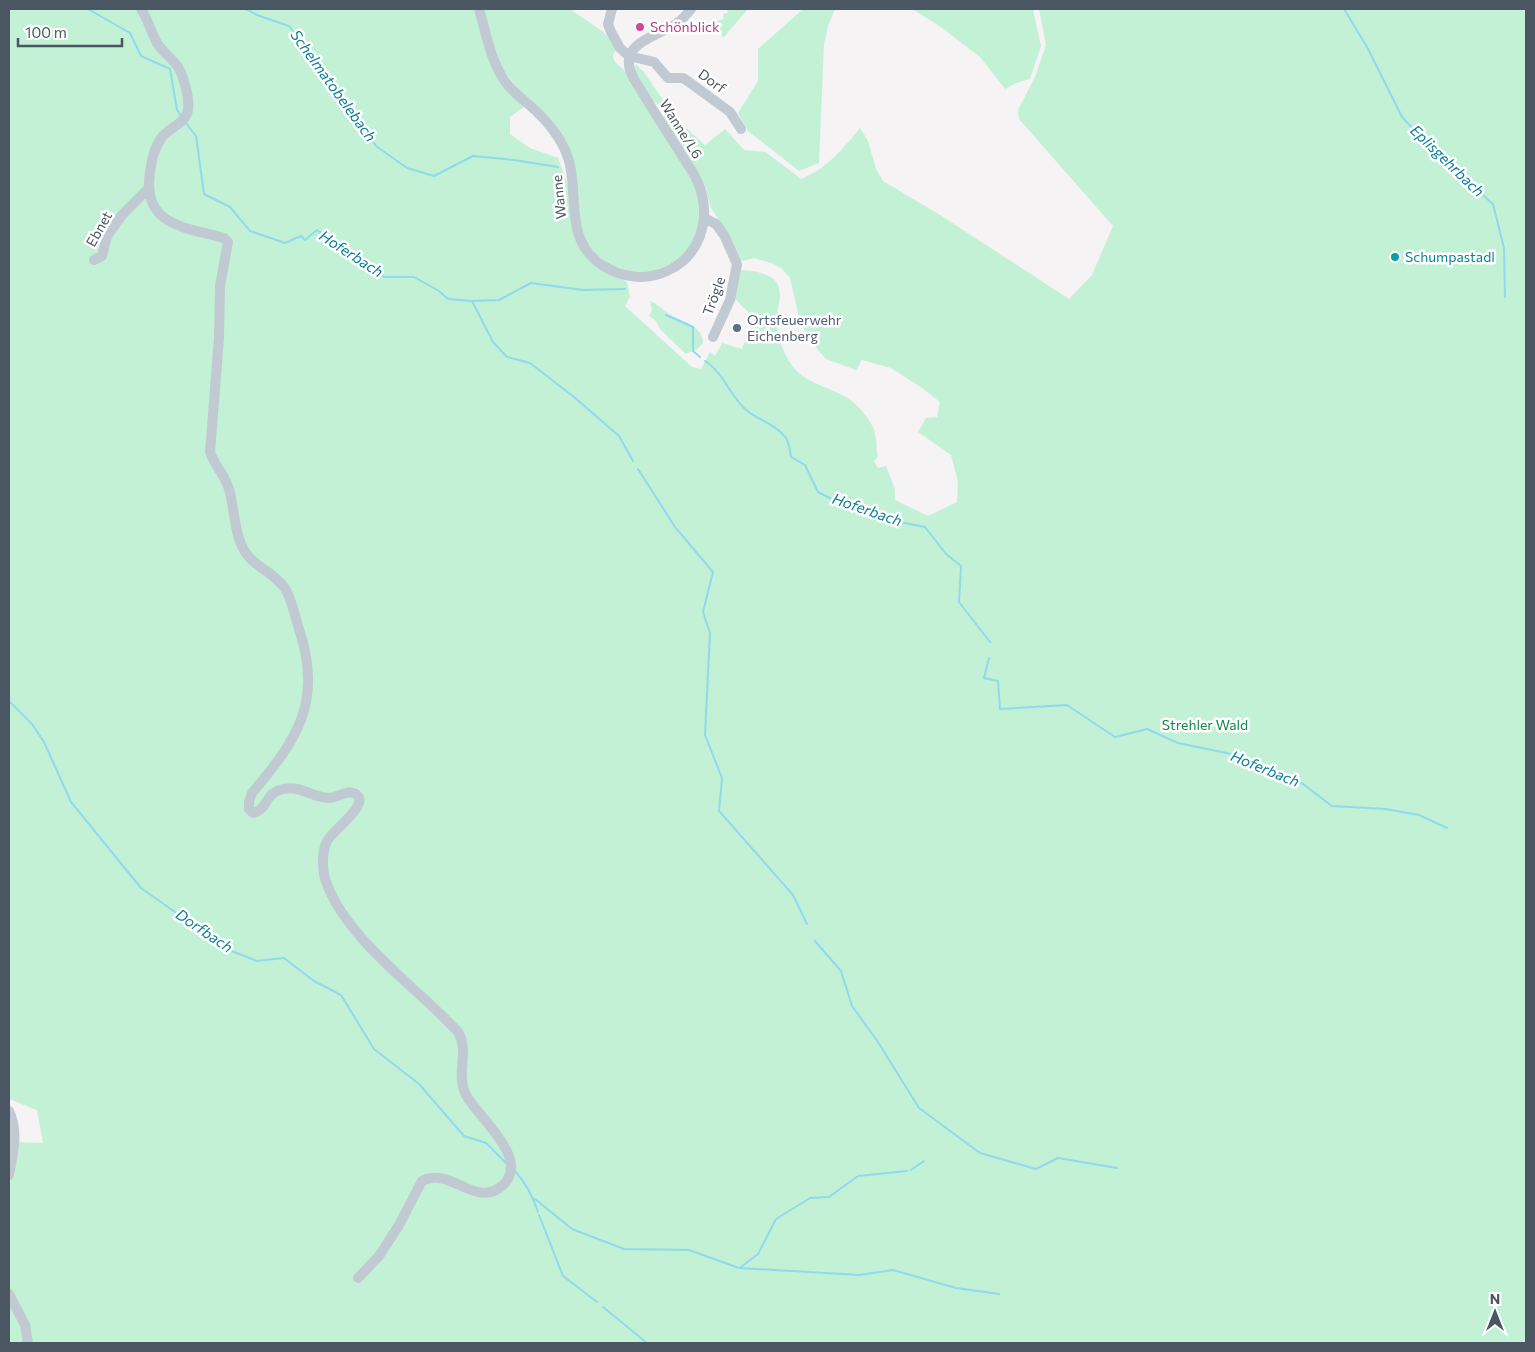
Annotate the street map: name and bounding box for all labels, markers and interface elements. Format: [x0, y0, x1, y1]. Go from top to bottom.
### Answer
scale bar [18, 15, 121, 47]
place label: Schönblick [650, 18, 720, 35]
marker: Schönblick [634, 21, 646, 33]
text: 100 m [25, 23, 67, 41]
water label: Schelmatobelebach [287, 26, 380, 145]
street label: Dorf [695, 65, 730, 97]
street label: Wanne/L6 [656, 96, 706, 162]
water label: Eplisgehrbach [1407, 121, 1488, 200]
street label: Wanne [548, 174, 569, 220]
street label: Ebnet [82, 208, 115, 249]
water label: Hoferbach [316, 226, 387, 280]
place label: Schumpastadl [1405, 248, 1495, 265]
marker: Schumpastadl [1389, 251, 1401, 263]
street label: Trögle [699, 274, 728, 318]
place label: Ortsfeuerwehr Eichenberg [747, 311, 842, 344]
marker: Ortsfeuerwehr Eichenberg [731, 322, 743, 334]
water label: Hoferbach [830, 489, 904, 529]
park label: Strehler Wald [1162, 716, 1248, 733]
water label: Hoferbach [1228, 746, 1302, 790]
water label: Dorfbach [173, 905, 236, 956]
north arrow [1470, 1287, 1520, 1337]
text: N [1490, 1290, 1500, 1307]

